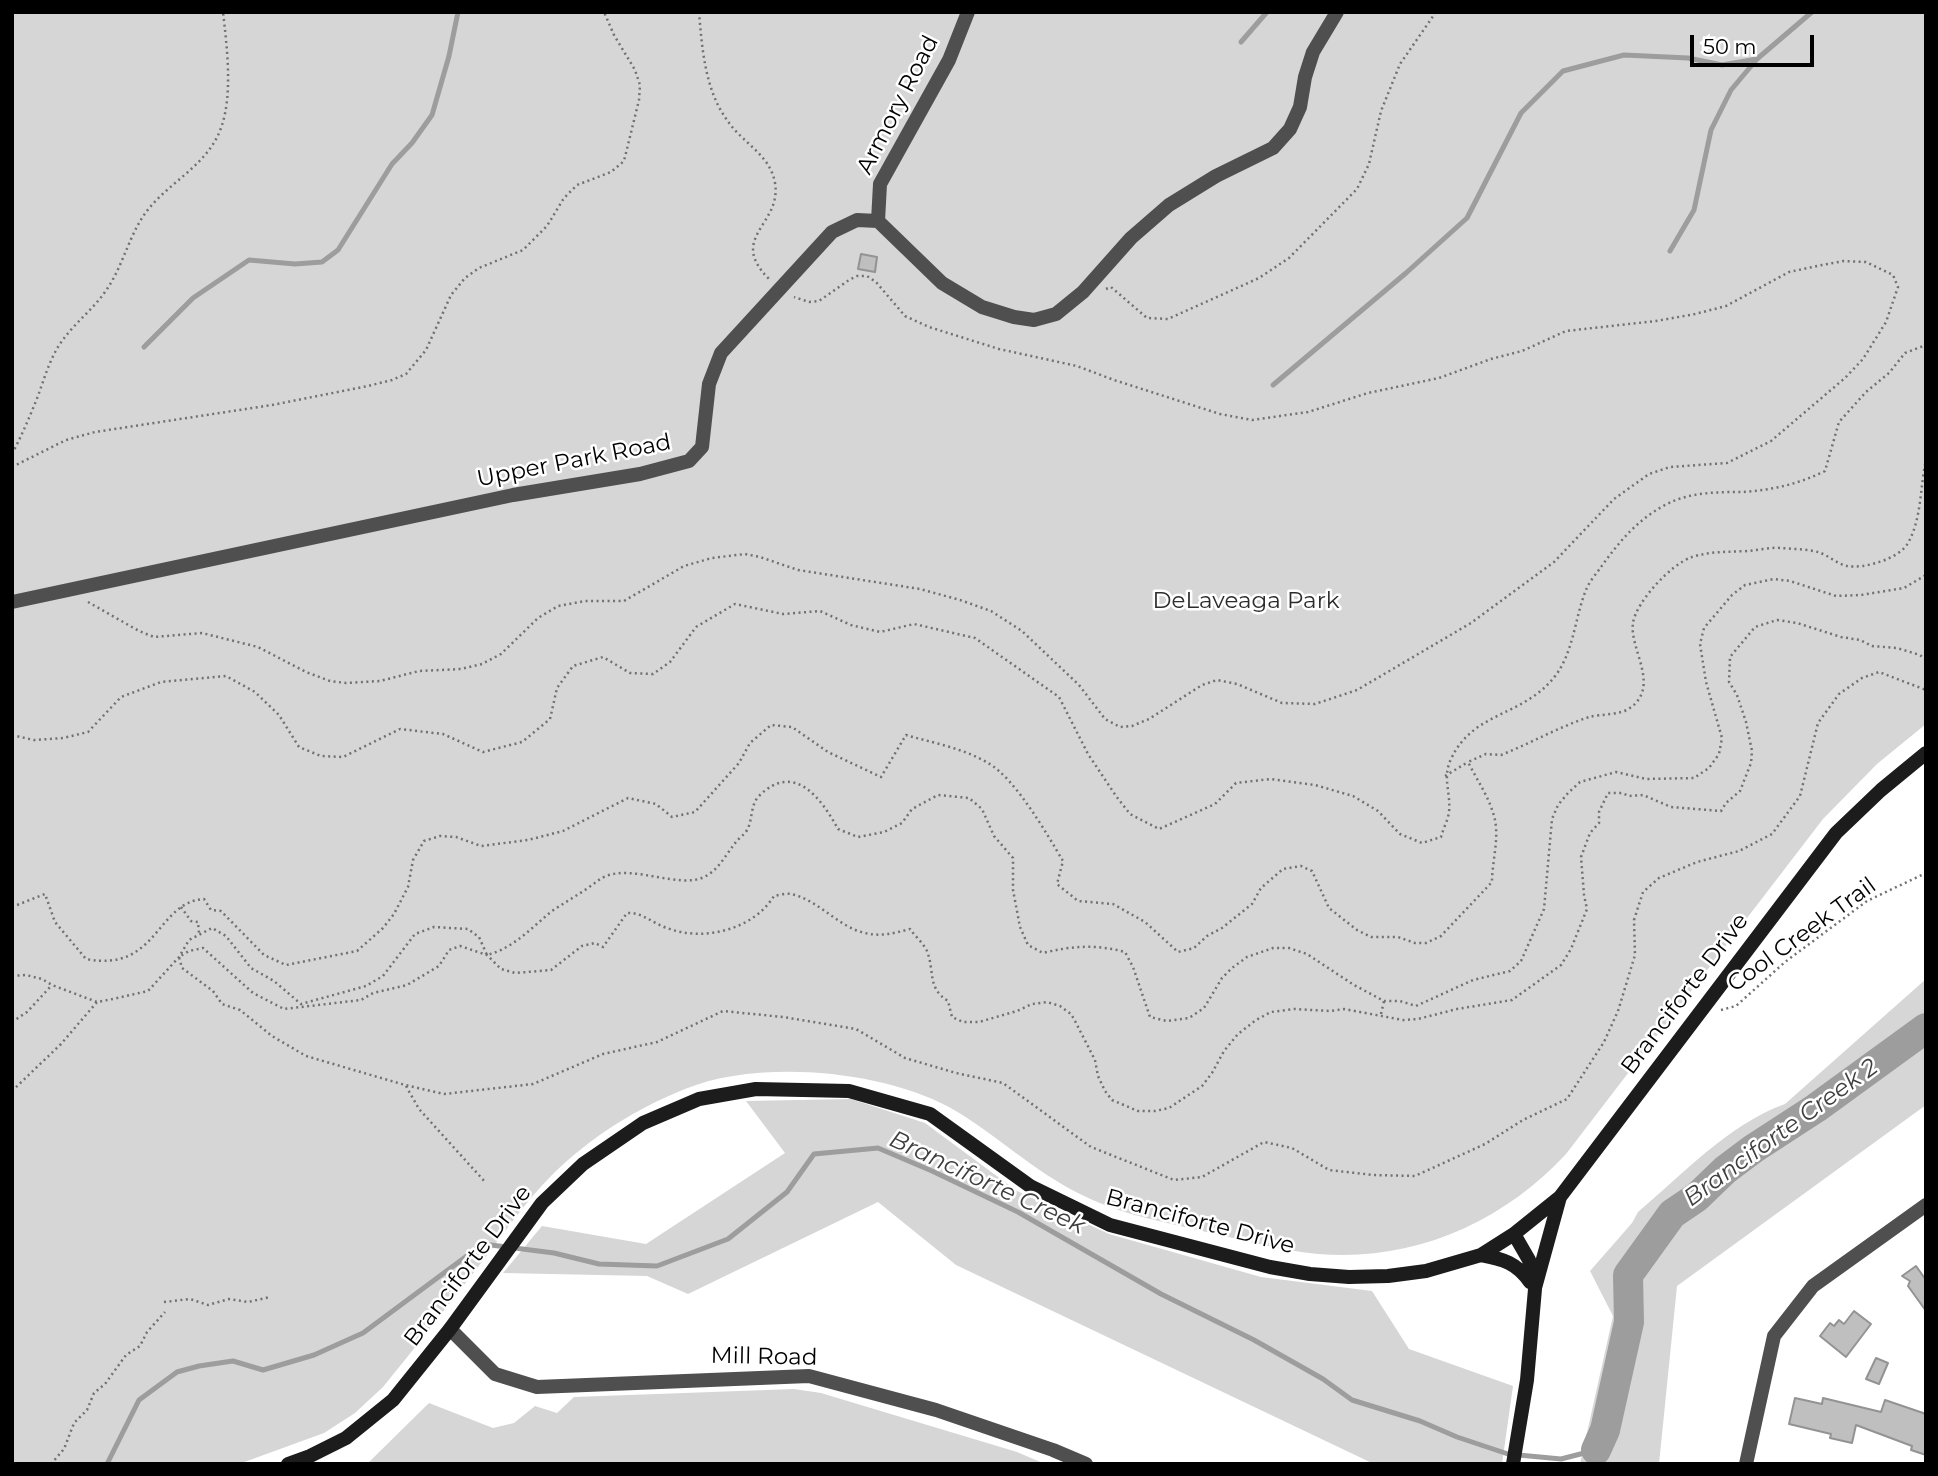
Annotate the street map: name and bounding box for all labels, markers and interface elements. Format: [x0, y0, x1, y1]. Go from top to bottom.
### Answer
scale bar [1693, 21, 1817, 65]
street label: Armory Road [851, 31, 945, 179]
text: 50 m [1703, 34, 1757, 59]
street label: Upper Park Road [475, 429, 673, 493]
park label: DeLaveaga Park [1153, 587, 1339, 615]
street label: Cool Creek Trail [1722, 872, 1882, 998]
street label: Branciforte Drive [1615, 908, 1755, 1080]
water label: Branciforte Creek 2 [1678, 1053, 1884, 1213]
water label: Branciforte Creek [885, 1125, 1089, 1241]
street label: Branciforte Drive [398, 1180, 538, 1352]
street label: Branciforte Drive [1103, 1184, 1297, 1260]
street label: Mill Road [710, 1342, 818, 1372]

